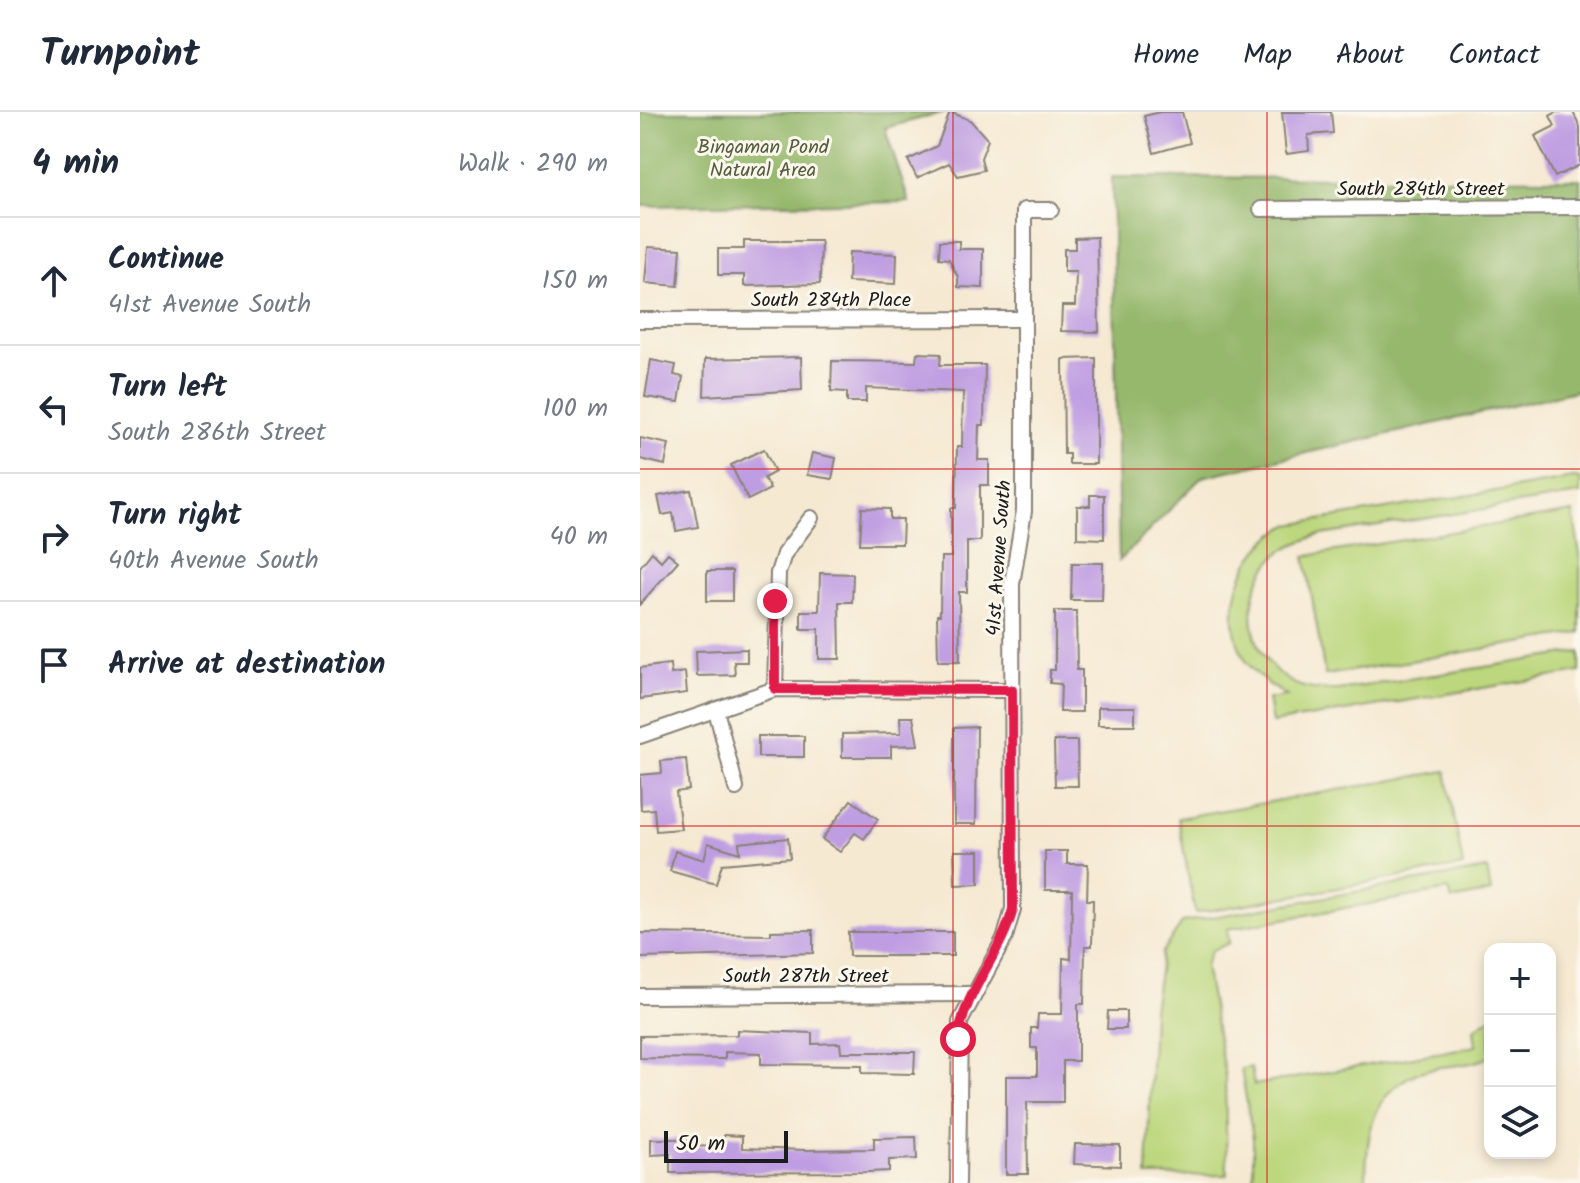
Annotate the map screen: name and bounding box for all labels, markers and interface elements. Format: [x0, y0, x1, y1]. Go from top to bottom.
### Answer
text: Turnpoint [40, 25, 200, 85]
text: Home [1133, 33, 1199, 78]
text: Map [1243, 33, 1292, 78]
text: About [1336, 33, 1404, 78]
text: Contact [1448, 33, 1540, 78]
park label: Bingaman Pond Natural Area [697, 132, 830, 187]
text: 4 min [32, 137, 119, 191]
text: Walk · 290 m [458, 143, 608, 185]
street label: South 284th Street [1337, 174, 1505, 206]
text: Continue [108, 236, 224, 284]
icon: ahead [32, 259, 76, 303]
text: 150 m [542, 260, 608, 302]
text: 41st Avenue South [108, 284, 311, 326]
street label: South 284th Place [751, 285, 911, 317]
text: Turn left [108, 364, 227, 412]
icon: left [32, 387, 76, 431]
text: 100 m [543, 388, 608, 430]
text: South 286th Street [108, 412, 326, 454]
street label: 41st Avenue South [979, 479, 1021, 637]
text: Turn right [108, 492, 241, 540]
icon: right [32, 515, 76, 559]
text: 40 m [550, 516, 608, 558]
text: 40th Avenue South [108, 540, 319, 582]
route end [757, 583, 793, 619]
text: Arrive at destination [108, 641, 385, 689]
icon: arrive [32, 643, 76, 687]
map controls [1484, 943, 1556, 1159]
button: + [1484, 943, 1556, 1015]
street label: South 287th Street [723, 961, 889, 993]
button: − [1484, 1015, 1556, 1087]
route start [940, 1021, 976, 1057]
button: layers [1484, 1087, 1556, 1159]
scale bar [664, 1127, 788, 1163]
text: 50 m [676, 1127, 725, 1162]

